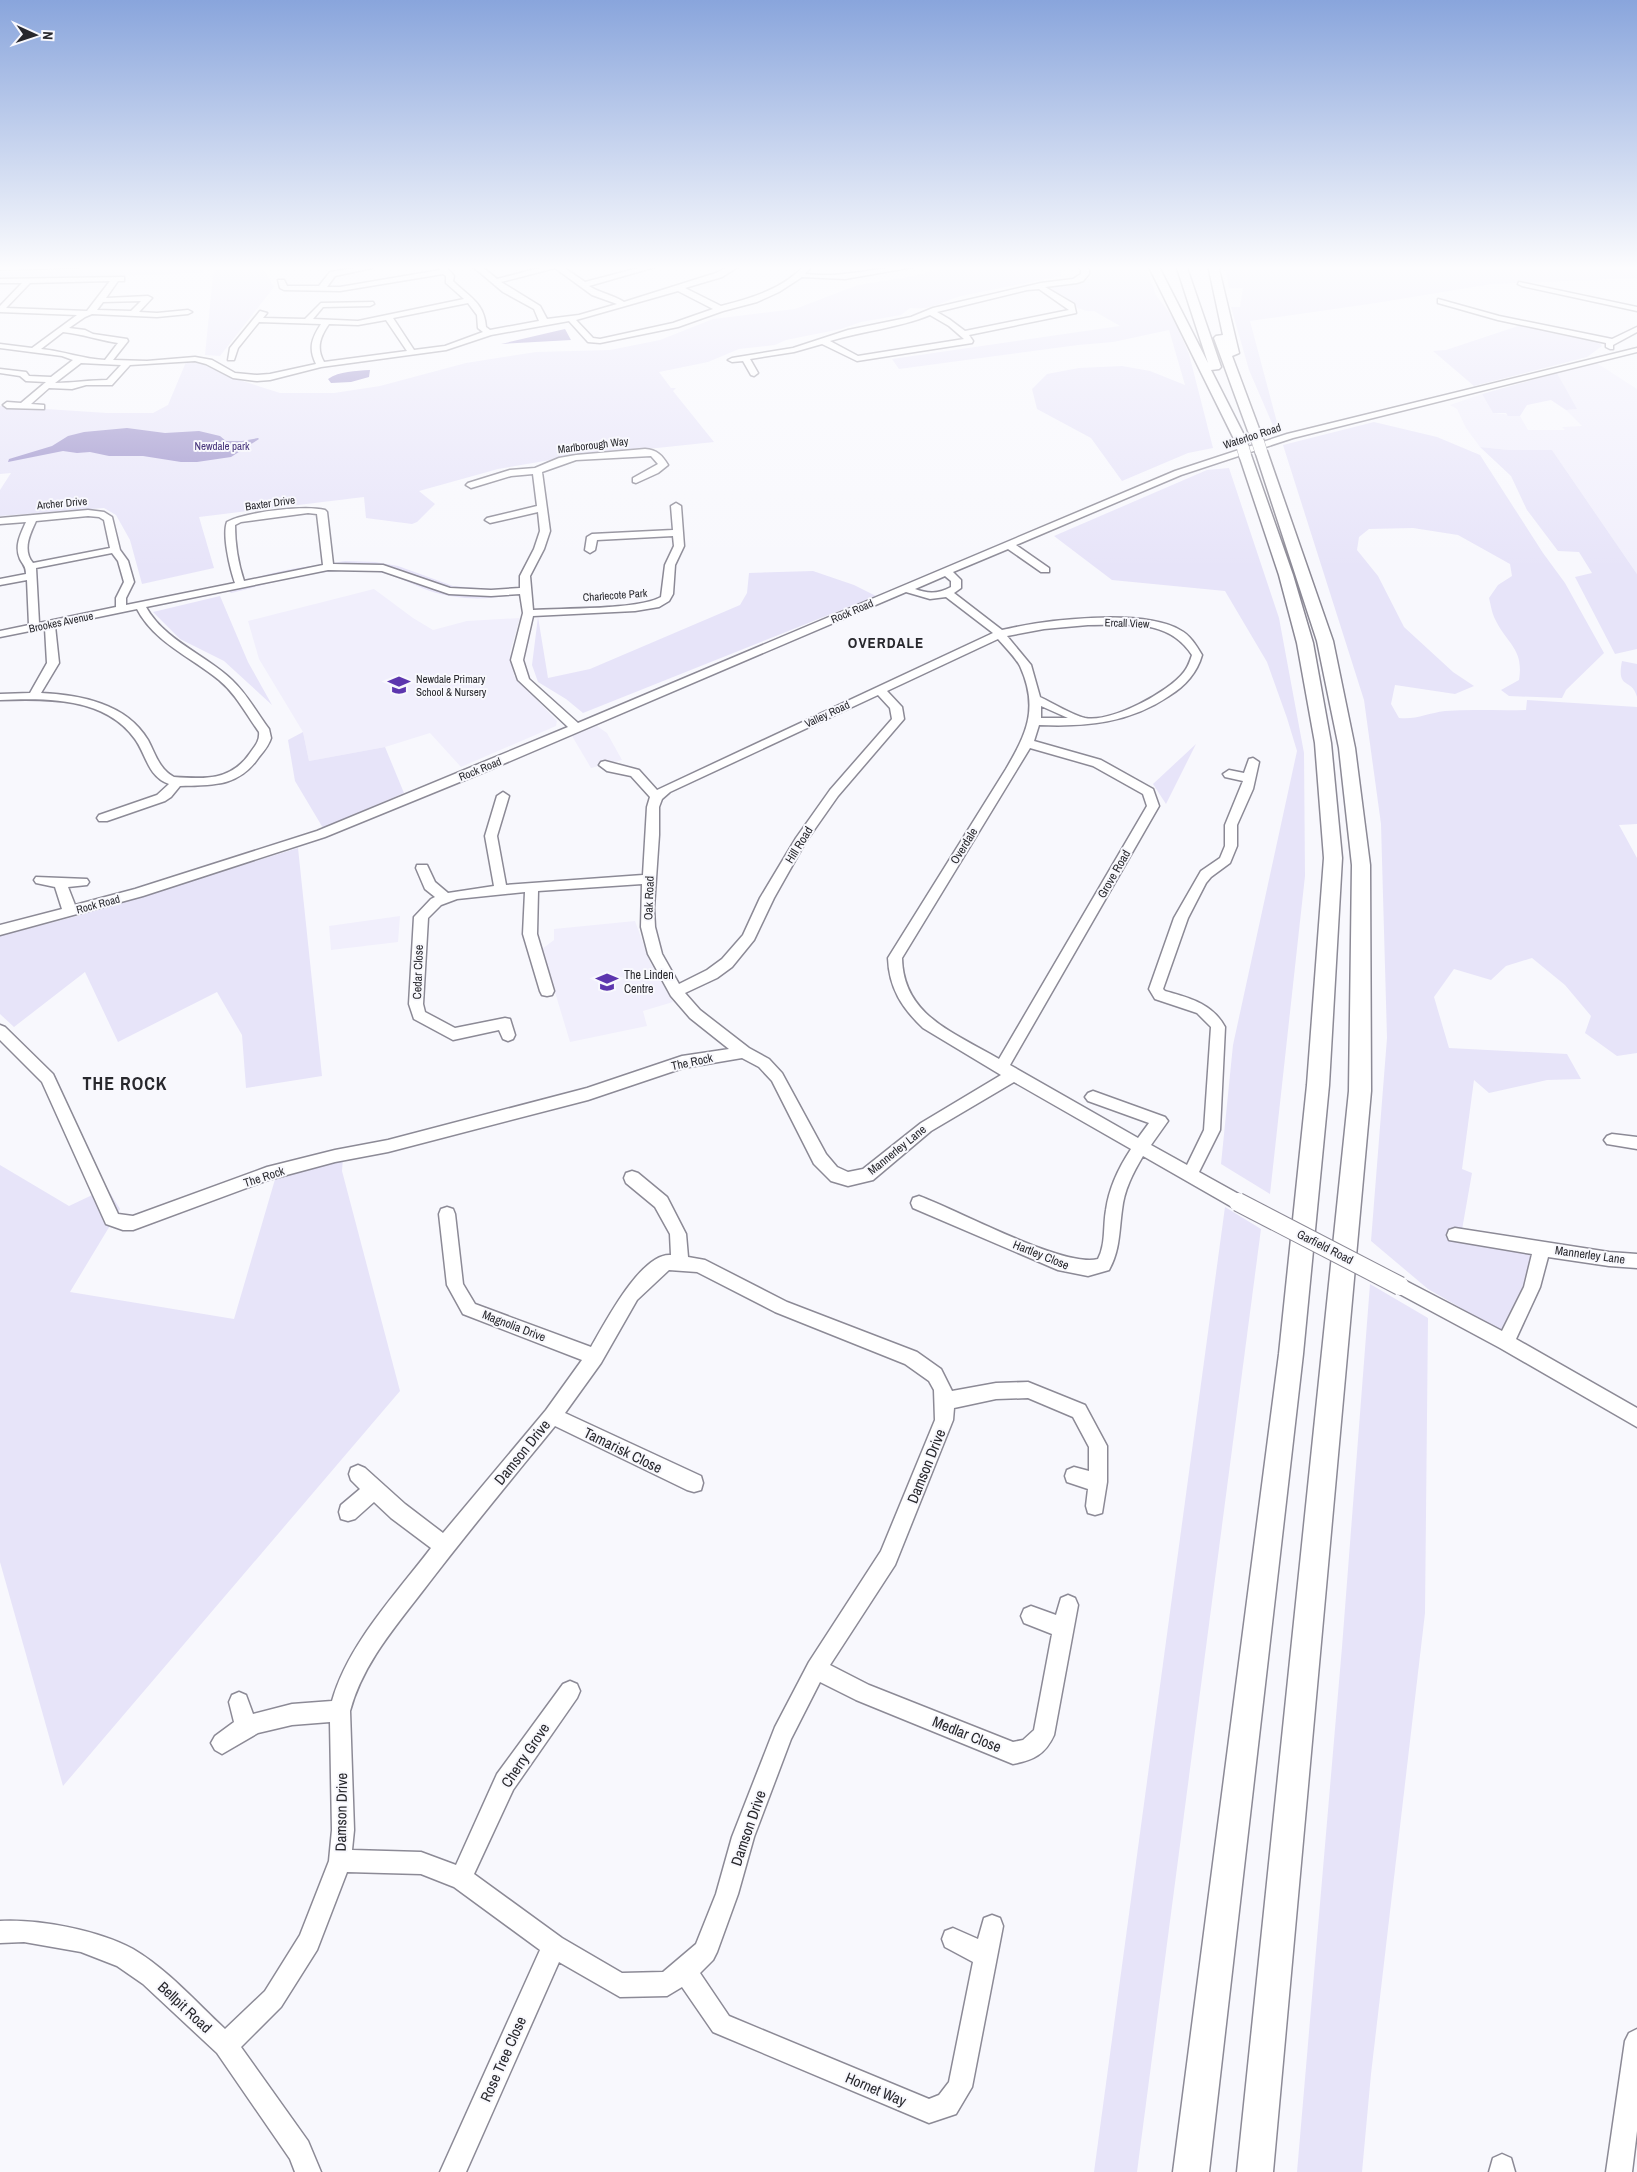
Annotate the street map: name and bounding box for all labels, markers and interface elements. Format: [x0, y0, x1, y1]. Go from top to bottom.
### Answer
north arrow [10, 10, 60, 60]
text: N [39, 31, 57, 40]
street label: Waterloo Road [1221, 420, 1283, 452]
street label: Marlborough Way [557, 434, 629, 456]
park label: Newdale park [194, 439, 250, 453]
street label: Baxter Drive [244, 493, 296, 513]
street label: Archer Drive [35, 494, 88, 512]
street label: Charlecote Park [582, 586, 648, 604]
street label: Rock Road [829, 596, 875, 626]
street label: Brookes Avenue [27, 608, 95, 636]
street label: Ercall View [1104, 615, 1150, 631]
district label: OVERDALE [848, 632, 924, 653]
school or university icon: Newdale Primary School & Nursery [386, 672, 412, 698]
place label: Newdale Primary School & Nursery [416, 672, 487, 699]
street label: Valley Road [802, 698, 852, 730]
street label: Rock Road [457, 754, 503, 784]
street label: Hill Road [781, 824, 817, 866]
street label: Overdale [947, 825, 981, 867]
street label: Grove Road [1094, 847, 1134, 901]
street label: Oak Road [640, 876, 658, 920]
street label: Rock Road [75, 891, 121, 917]
street label: Cedar Close [409, 944, 427, 1000]
place label: The Linden Centre [624, 967, 674, 997]
school or university icon: The Linden Centre [594, 969, 620, 995]
street label: The Rock [670, 1050, 714, 1074]
district label: THE ROCK [82, 1071, 168, 1096]
street label: Mannerley Lane [865, 1122, 929, 1178]
street label: The Rock [242, 1163, 287, 1191]
street label: Garfield Road [1294, 1226, 1356, 1268]
street label: Hartley Close [1011, 1237, 1071, 1273]
street label: Mannerley Lane [1554, 1242, 1626, 1268]
street label: Magnolia Drive [480, 1307, 548, 1345]
street label: Damson Drive [489, 1415, 555, 1489]
street label: Tamarisk Close [580, 1422, 666, 1478]
street label: Damson Drive [902, 1425, 951, 1506]
street label: Medlar Close [929, 1711, 1005, 1757]
street label: Cherry Grove [496, 1718, 554, 1791]
street label: Damson Drive [330, 1772, 352, 1851]
street label: Damson Drive [725, 1787, 771, 1869]
street label: Bellpit Road [153, 1976, 217, 2038]
street label: Rose Tree Close [475, 2013, 531, 2105]
street label: Hornet Way [842, 2067, 911, 2112]

